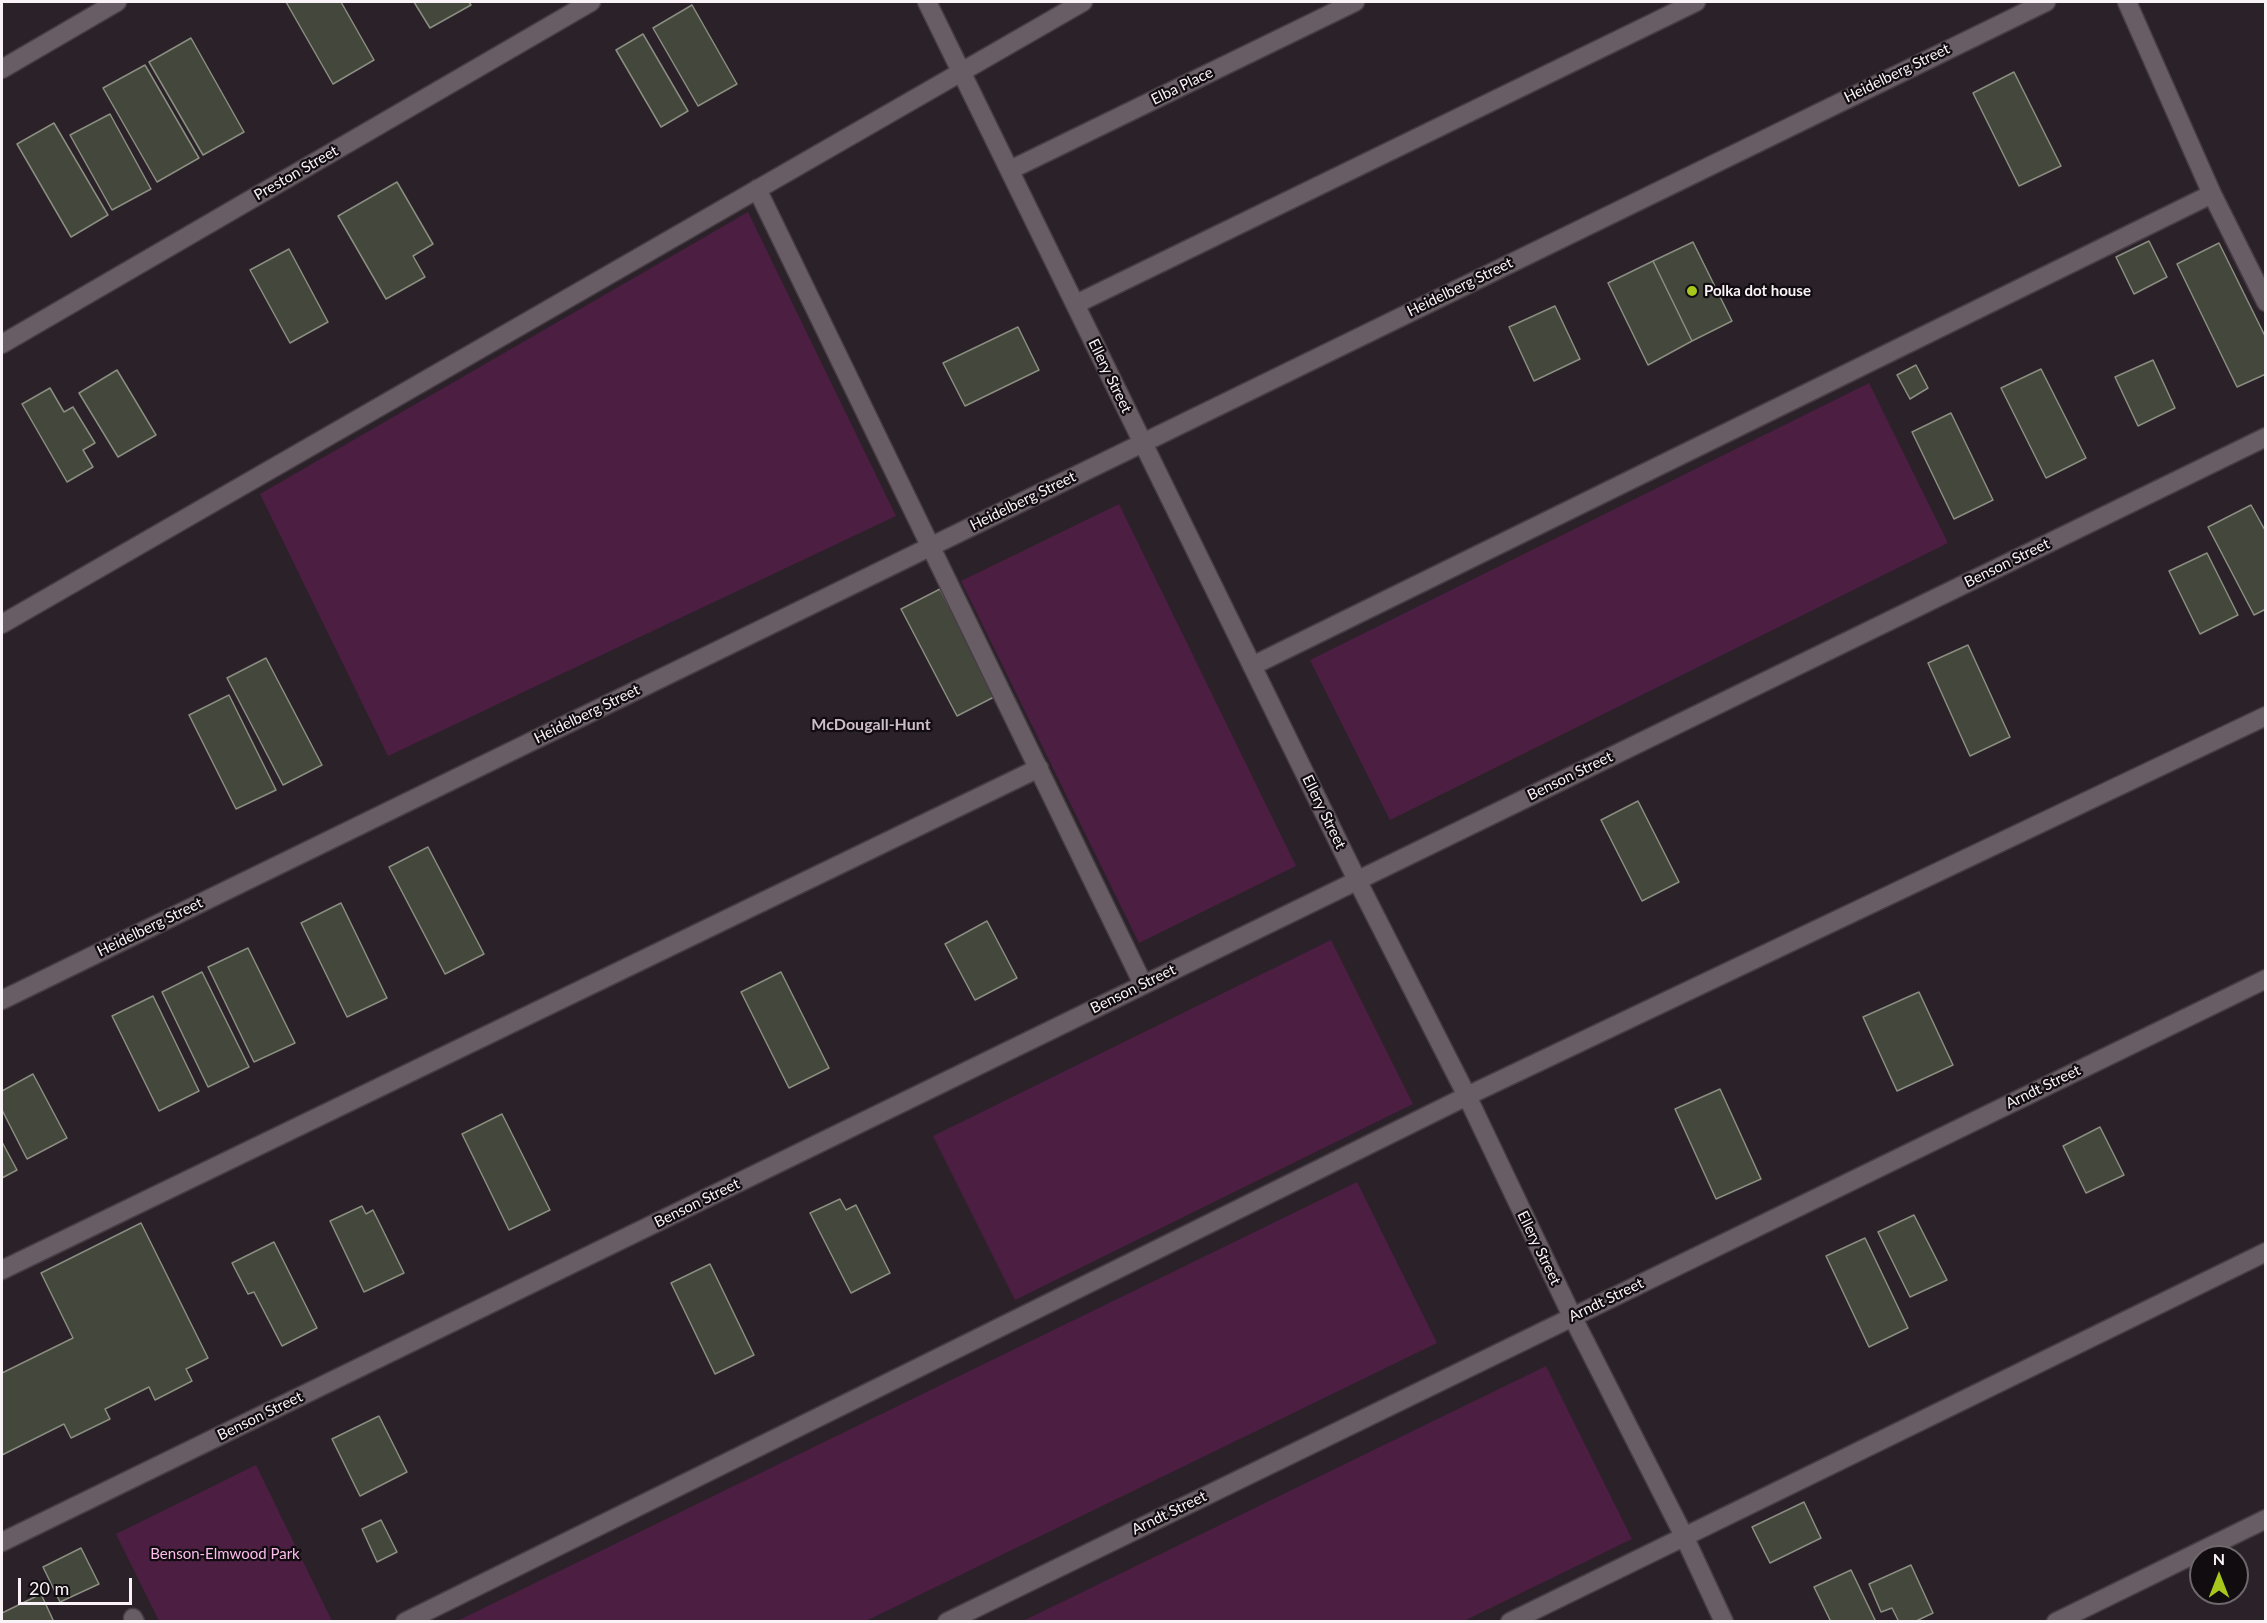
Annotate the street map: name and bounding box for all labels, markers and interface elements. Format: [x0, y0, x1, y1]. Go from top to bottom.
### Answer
street label: Heidelberg Street [1841, 40, 1953, 106]
street label: Elba Place [1148, 63, 1216, 109]
street label: Preston Street [251, 142, 341, 204]
street label: Heidelberg Street [1404, 254, 1516, 320]
place label: Polka dot house [1704, 282, 1811, 300]
marker: Polka dot house [1685, 284, 1699, 298]
street label: Ellery Street [1084, 336, 1136, 416]
street label: Heidelberg Street [967, 468, 1079, 534]
street label: Benson Street [1961, 535, 2053, 591]
street label: Heidelberg Street [531, 681, 643, 747]
district label: McDougall-Hunt [811, 715, 931, 735]
street label: Benson Street [1524, 748, 1616, 804]
street label: Ellery Street [1298, 772, 1350, 852]
street label: Heidelberg Street [94, 894, 206, 960]
street label: Benson Street [1087, 961, 1179, 1017]
street label: Arndt Street [2003, 1061, 2083, 1113]
street label: Benson Street [651, 1175, 743, 1231]
street label: Ellery Street [1513, 1208, 1565, 1288]
street label: Arndt Street [1566, 1274, 1646, 1326]
street label: Benson Street [214, 1388, 306, 1444]
street label: Arndt Street [1129, 1487, 1209, 1539]
park label: Benson-Elmwood Park [150, 1545, 300, 1563]
north arrow [2189, 1545, 2249, 1605]
text: N [2213, 1549, 2225, 1568]
scale bar [21, 1566, 135, 1604]
text: 20 m [29, 1577, 69, 1599]

